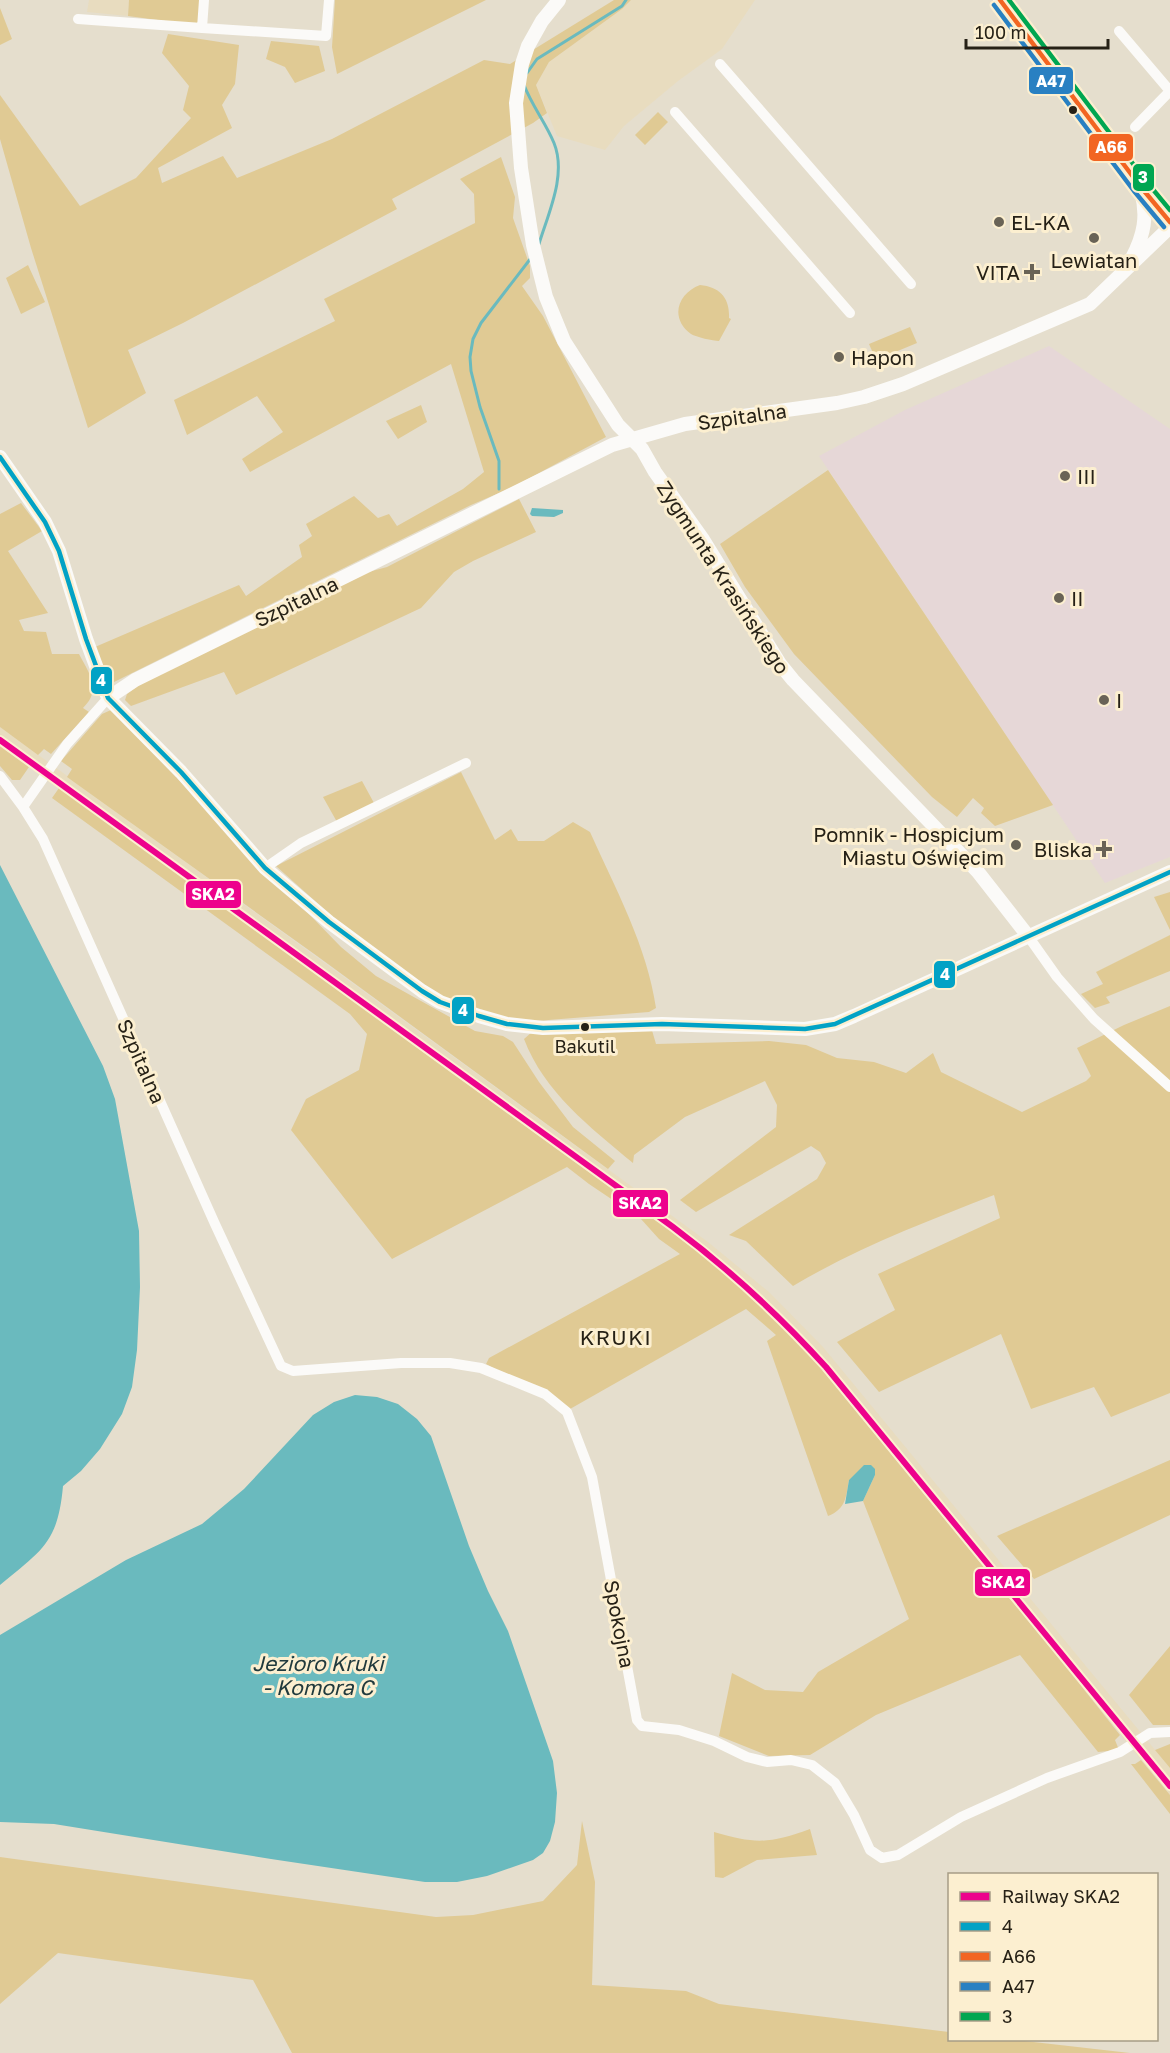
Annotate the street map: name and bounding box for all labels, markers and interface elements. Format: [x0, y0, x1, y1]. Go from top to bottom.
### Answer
scale bar [966, 12, 1108, 50]
text: 100 m [975, 21, 1026, 43]
line badge: A47 [1028, 66, 1074, 95]
text: A47 [1036, 71, 1066, 91]
unlabelled marker [1067, 104, 1079, 116]
line badge: A66 [1088, 133, 1134, 162]
text: A66 [1095, 137, 1127, 157]
line badge: 3 [1132, 163, 1155, 192]
text: 3 [1138, 167, 1148, 187]
place label: EL-KA [1011, 210, 1070, 234]
marker: EL-KA [992, 215, 1006, 229]
marker: Lewiatan [1087, 231, 1101, 245]
place label: Lewiatan [1051, 248, 1137, 272]
place label: VITA [976, 260, 1020, 284]
marker: VITA [1025, 265, 1039, 279]
place label: Hapon [851, 345, 914, 369]
marker: Hapon [832, 350, 846, 364]
street label: Szpitalna [696, 398, 788, 434]
place label: III [1077, 464, 1096, 488]
marker: III [1058, 469, 1072, 483]
street label: Zygmunta Krasińskiego [653, 476, 795, 678]
street label: Szpitalna [250, 571, 342, 631]
place label: II [1071, 586, 1084, 610]
marker: II [1052, 591, 1066, 605]
line badge: 4 [90, 666, 113, 695]
text: 4 [96, 670, 106, 690]
place label: I [1116, 688, 1122, 712]
marker: I [1097, 693, 1111, 707]
place label: Pomnik - Hospicjum Miastu Oświęcim [813, 822, 1004, 869]
place label: Bliska [1034, 837, 1092, 861]
marker: Pomnik - Hospicjum Miastu Oświęcim [1009, 838, 1023, 852]
marker: Bliska [1097, 842, 1111, 856]
line badge: SKA2 [185, 880, 242, 909]
text: SKA2 [191, 884, 235, 904]
line badge: 4 [933, 960, 956, 989]
text: 4 [940, 964, 950, 984]
line badge: 4 [451, 996, 475, 1025]
text: 4 [458, 1000, 468, 1020]
street label: Szpitalna [113, 1015, 171, 1107]
marker: Bakutil [579, 1021, 591, 1033]
place label: Bakutil [554, 1035, 616, 1057]
line badge: SKA2 [612, 1189, 669, 1218]
text: SKA2 [618, 1193, 662, 1213]
district label: KRUKI [580, 1324, 652, 1350]
line badge: SKA2 [974, 1568, 1031, 1597]
text: SKA2 [981, 1572, 1025, 1592]
street label: Spokojna [600, 1578, 640, 1670]
water label: Jezioro Kruki - Komora C [252, 1650, 386, 1700]
legend [948, 1873, 1158, 2041]
text: Railway SKA2 [1002, 1885, 1120, 1907]
text: 4 [1002, 1915, 1013, 1937]
text: A66 [1002, 1945, 1036, 1967]
text: A47 [1002, 1975, 1035, 1997]
text: 3 [1002, 2005, 1013, 2027]

